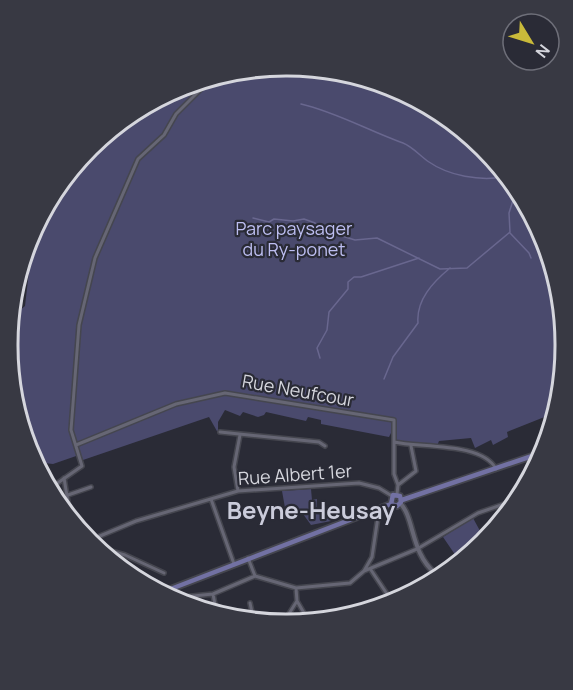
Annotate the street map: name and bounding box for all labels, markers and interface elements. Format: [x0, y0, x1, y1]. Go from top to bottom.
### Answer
north arrow [501, 12, 561, 72]
text: N [531, 40, 555, 63]
park label: Parc paysager du Ry-ponet [235, 216, 353, 261]
street label: Rue Neufcour [240, 368, 357, 412]
street label: Rue Albert 1er [237, 458, 353, 490]
district label: Beyne-Heusay [227, 493, 396, 526]

